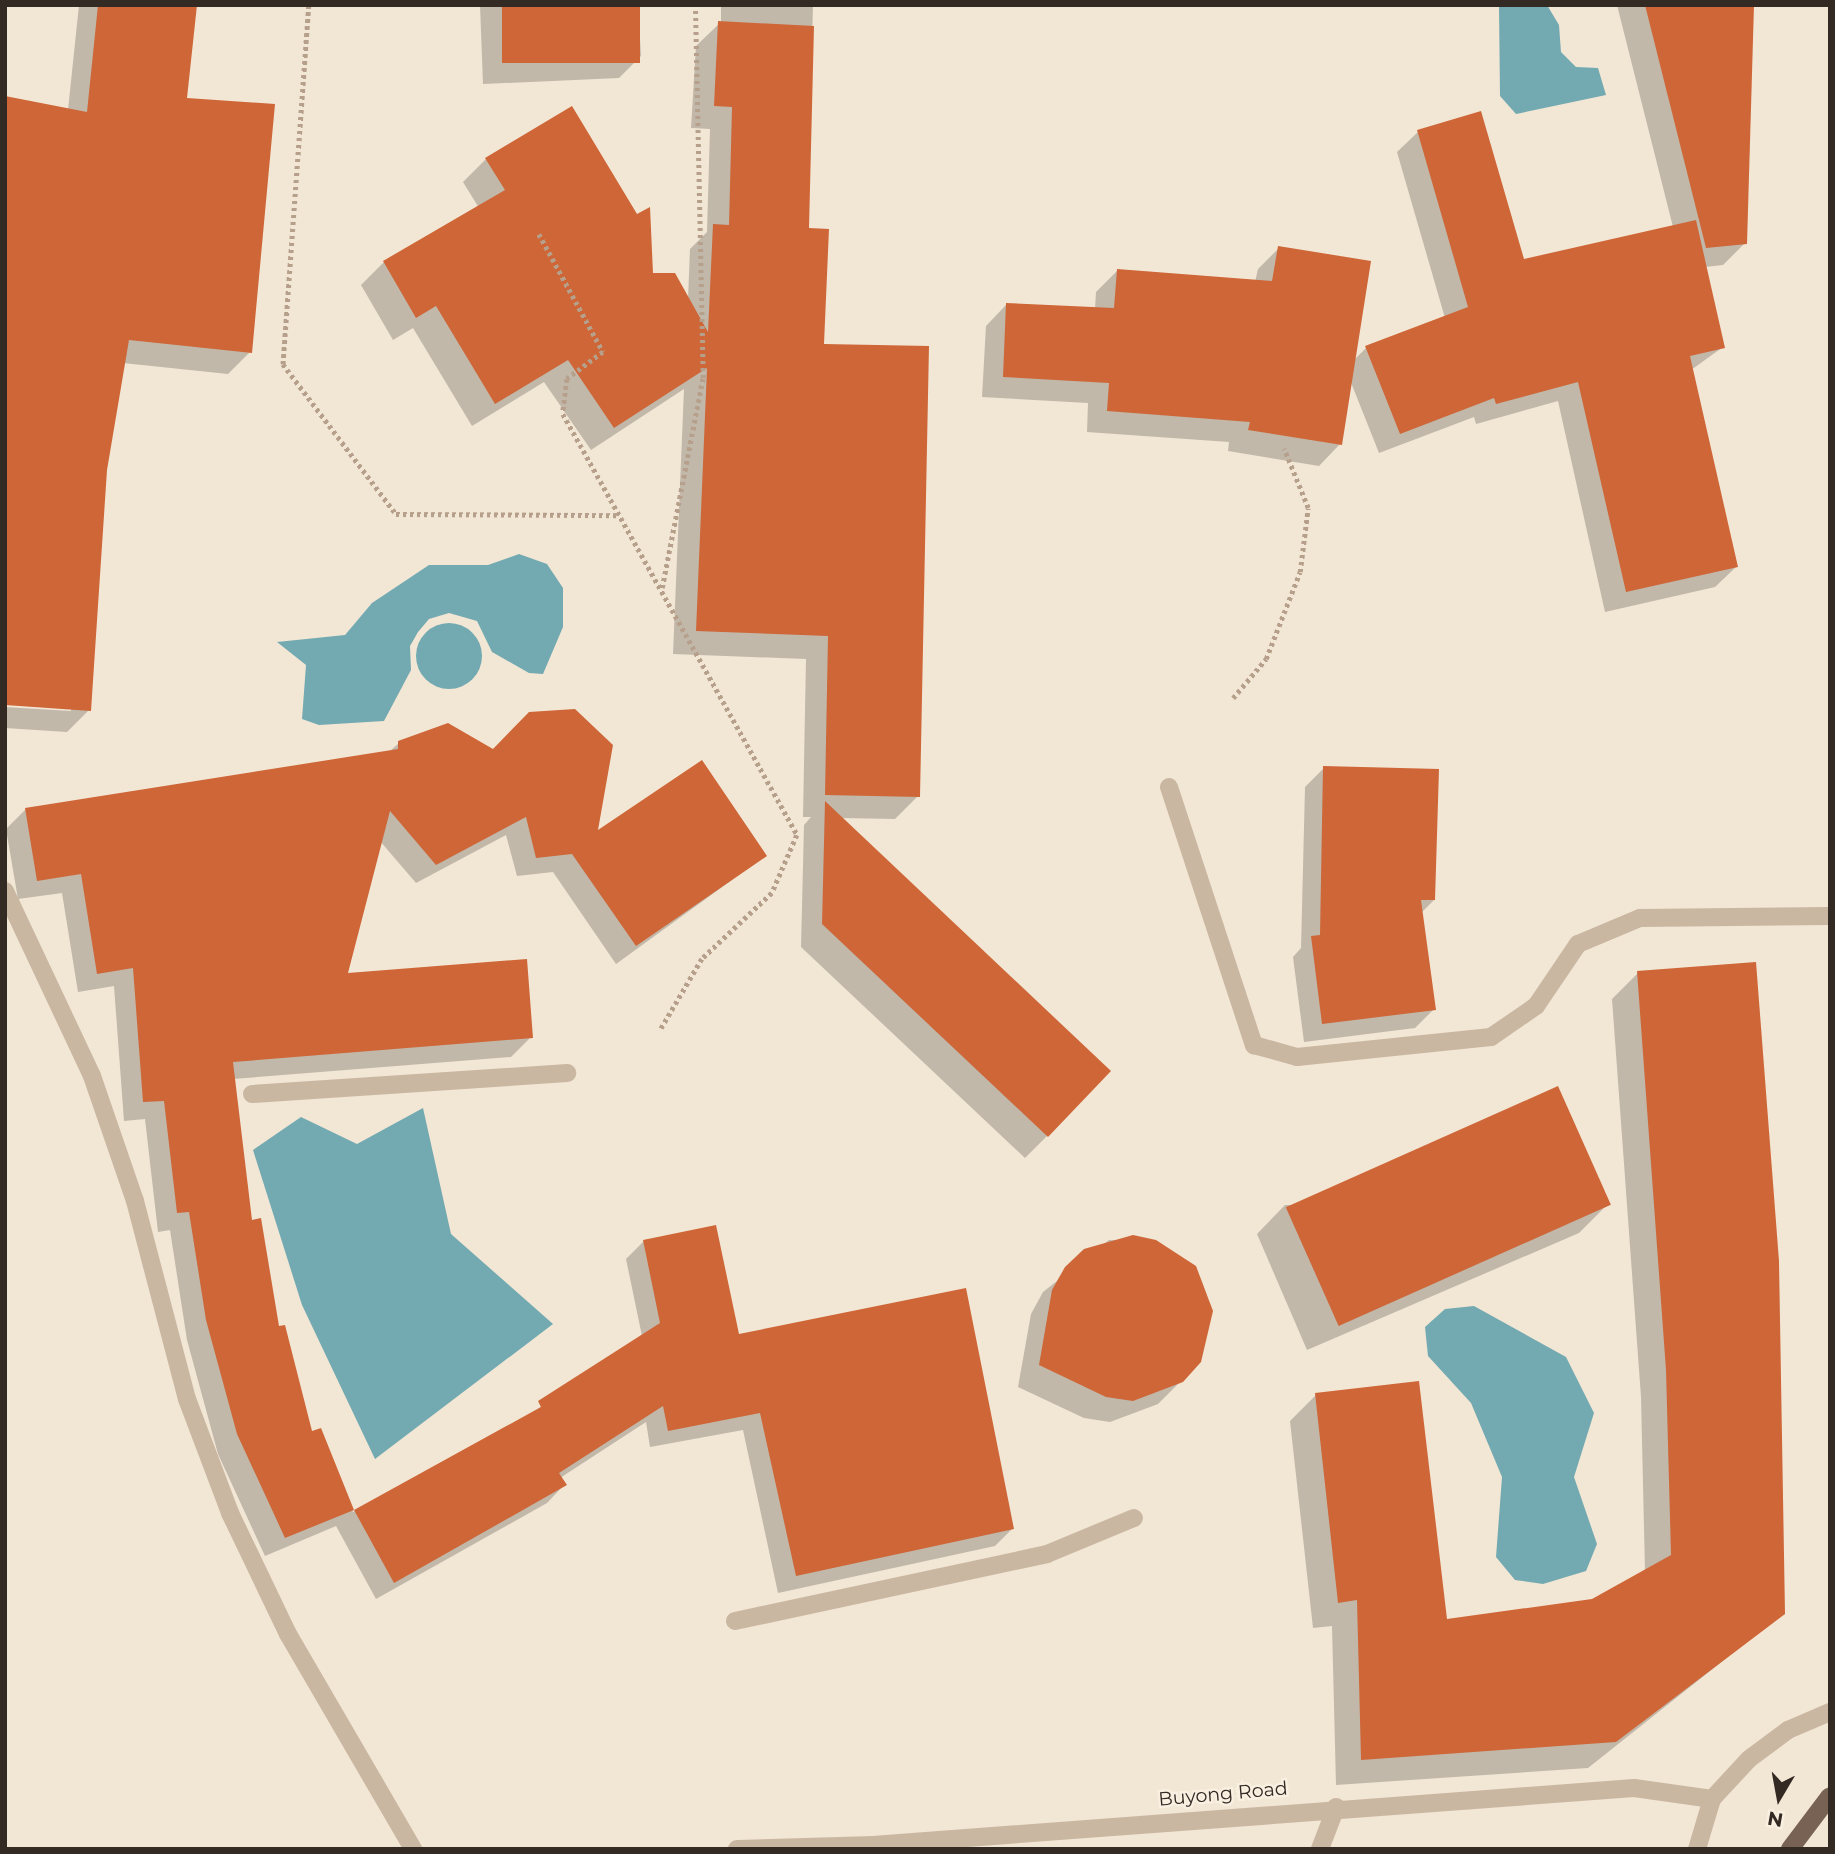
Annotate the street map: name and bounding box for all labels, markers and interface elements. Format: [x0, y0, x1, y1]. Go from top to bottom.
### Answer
north arrow [1744, 1763, 1814, 1833]
street label: Buyong Road [1158, 1777, 1288, 1811]
text: N [1766, 1807, 1785, 1832]

